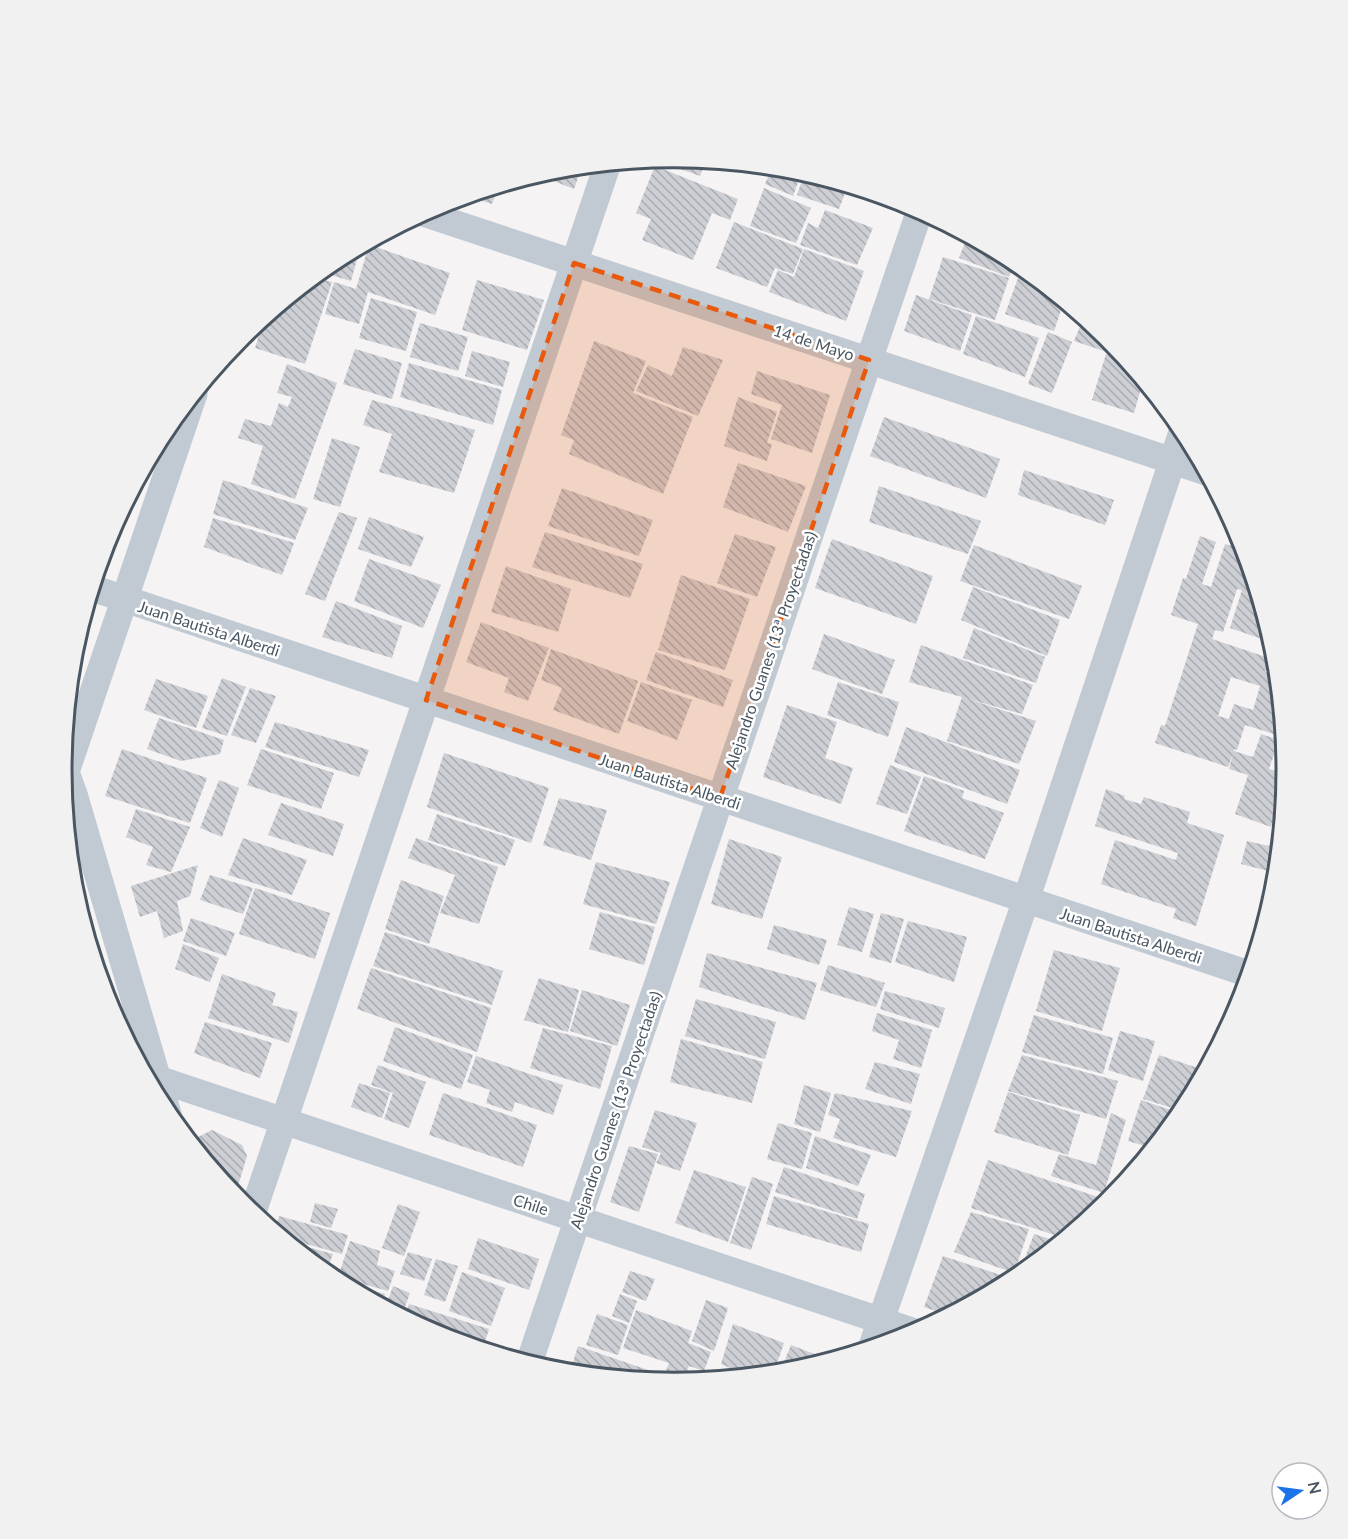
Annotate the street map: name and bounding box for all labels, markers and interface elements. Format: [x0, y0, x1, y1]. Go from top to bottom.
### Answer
street label: 14 de Mayo [771, 320, 857, 364]
street label: Alejandro Guanes (13ª Proyectadas) [720, 529, 820, 771]
street label: Juan Bautista Alberdi [136, 596, 282, 660]
street label: Juan Bautista Alberdi [597, 749, 743, 813]
street label: Juan Bautista Alberdi [1058, 903, 1204, 967]
street label: Alejandro Guanes (13ª Proyectadas) [565, 989, 665, 1231]
street label: Chile [511, 1189, 551, 1219]
north arrow [1270, 1461, 1330, 1521]
text: N [1304, 1479, 1326, 1496]

